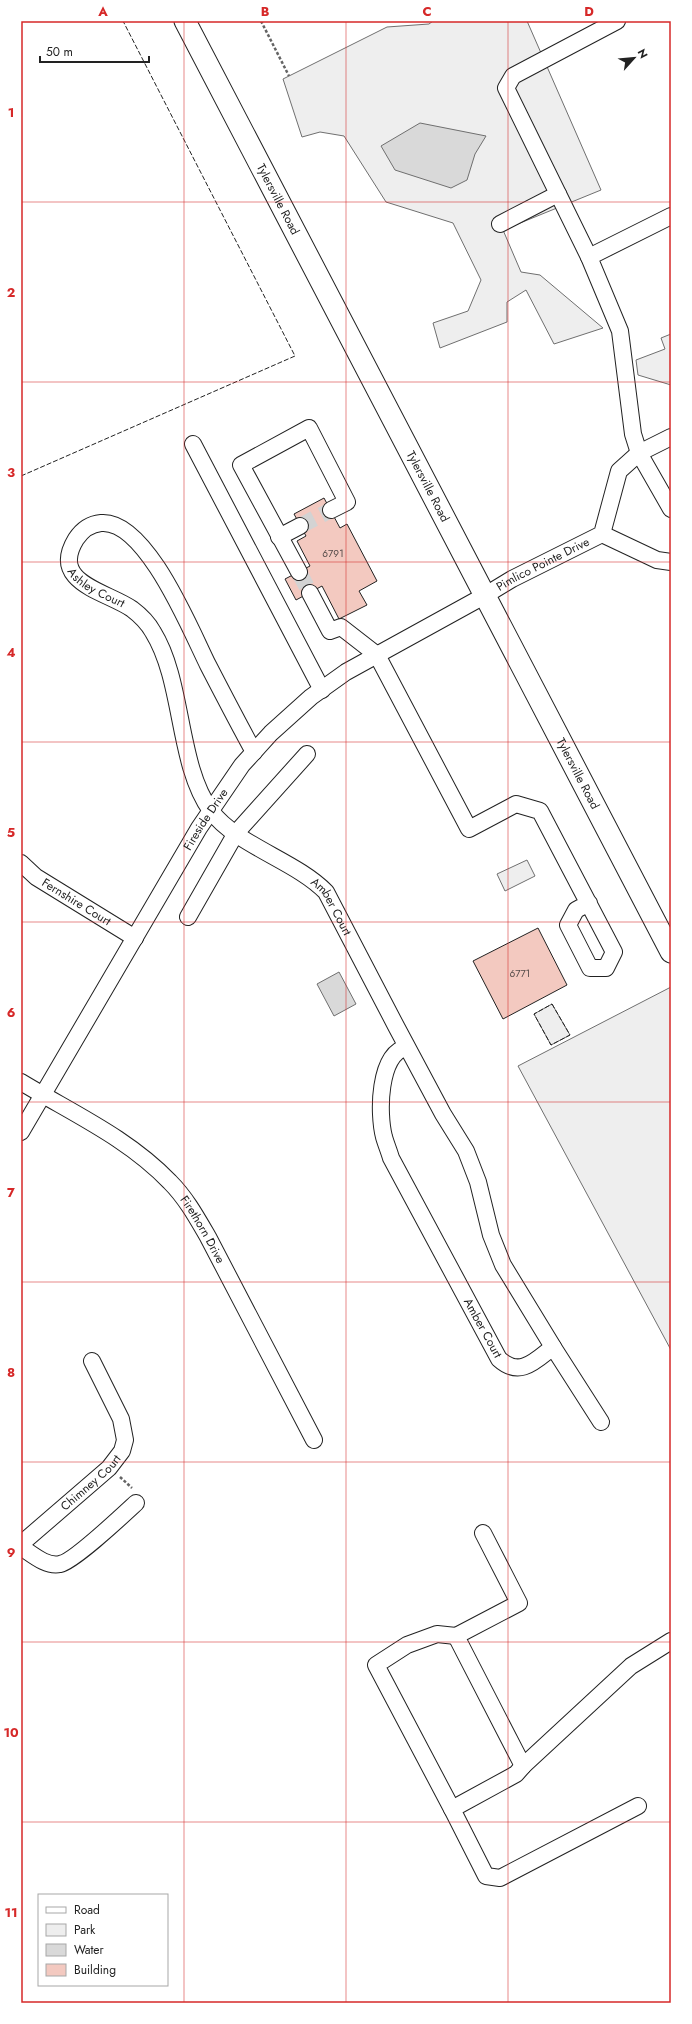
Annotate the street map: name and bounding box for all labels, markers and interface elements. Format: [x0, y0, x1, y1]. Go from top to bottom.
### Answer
text: A [97, 2, 108, 21]
text: B [261, 2, 270, 21]
text: C [422, 2, 432, 21]
text: D [584, 2, 594, 21]
scale bar [40, 38, 149, 64]
north arrow [614, 38, 654, 78]
text: 50 m [46, 43, 73, 61]
text: N [634, 46, 652, 61]
text: 1 [8, 103, 14, 122]
street label: Tylersville Road [252, 160, 304, 238]
text: 2 [7, 283, 15, 302]
street label: Tylersville Road [402, 448, 454, 525]
text: 3 [7, 463, 15, 482]
street label: Pimlico Pointe Drive [493, 533, 592, 596]
house number: 6791 [322, 546, 344, 561]
street label: Ashley Court [63, 564, 128, 612]
text: 4 [6, 643, 16, 662]
street label: Tylersville Road [552, 735, 604, 812]
street label: Fireside Drive [179, 785, 232, 854]
text: 5 [7, 823, 15, 842]
street label: Amber Court [307, 873, 356, 939]
street label: Fernshire Court [38, 874, 115, 930]
house number: 6771 [510, 966, 530, 981]
text: 6 [7, 1003, 16, 1022]
text: 7 [7, 1183, 15, 1202]
street label: Firethorn Drive [176, 1192, 229, 1267]
street label: Amber Court [459, 1295, 507, 1361]
text: 8 [7, 1363, 15, 1382]
street label: Chimney Court [57, 1451, 125, 1515]
text: 9 [7, 1543, 16, 1562]
text: 10 [3, 1723, 19, 1742]
legend [38, 1894, 168, 1986]
text: Road [74, 1901, 100, 1919]
text: 11 [4, 1903, 18, 1922]
text: Park [74, 1921, 96, 1939]
text: Water [74, 1941, 105, 1959]
text: Building [74, 1961, 116, 1979]

